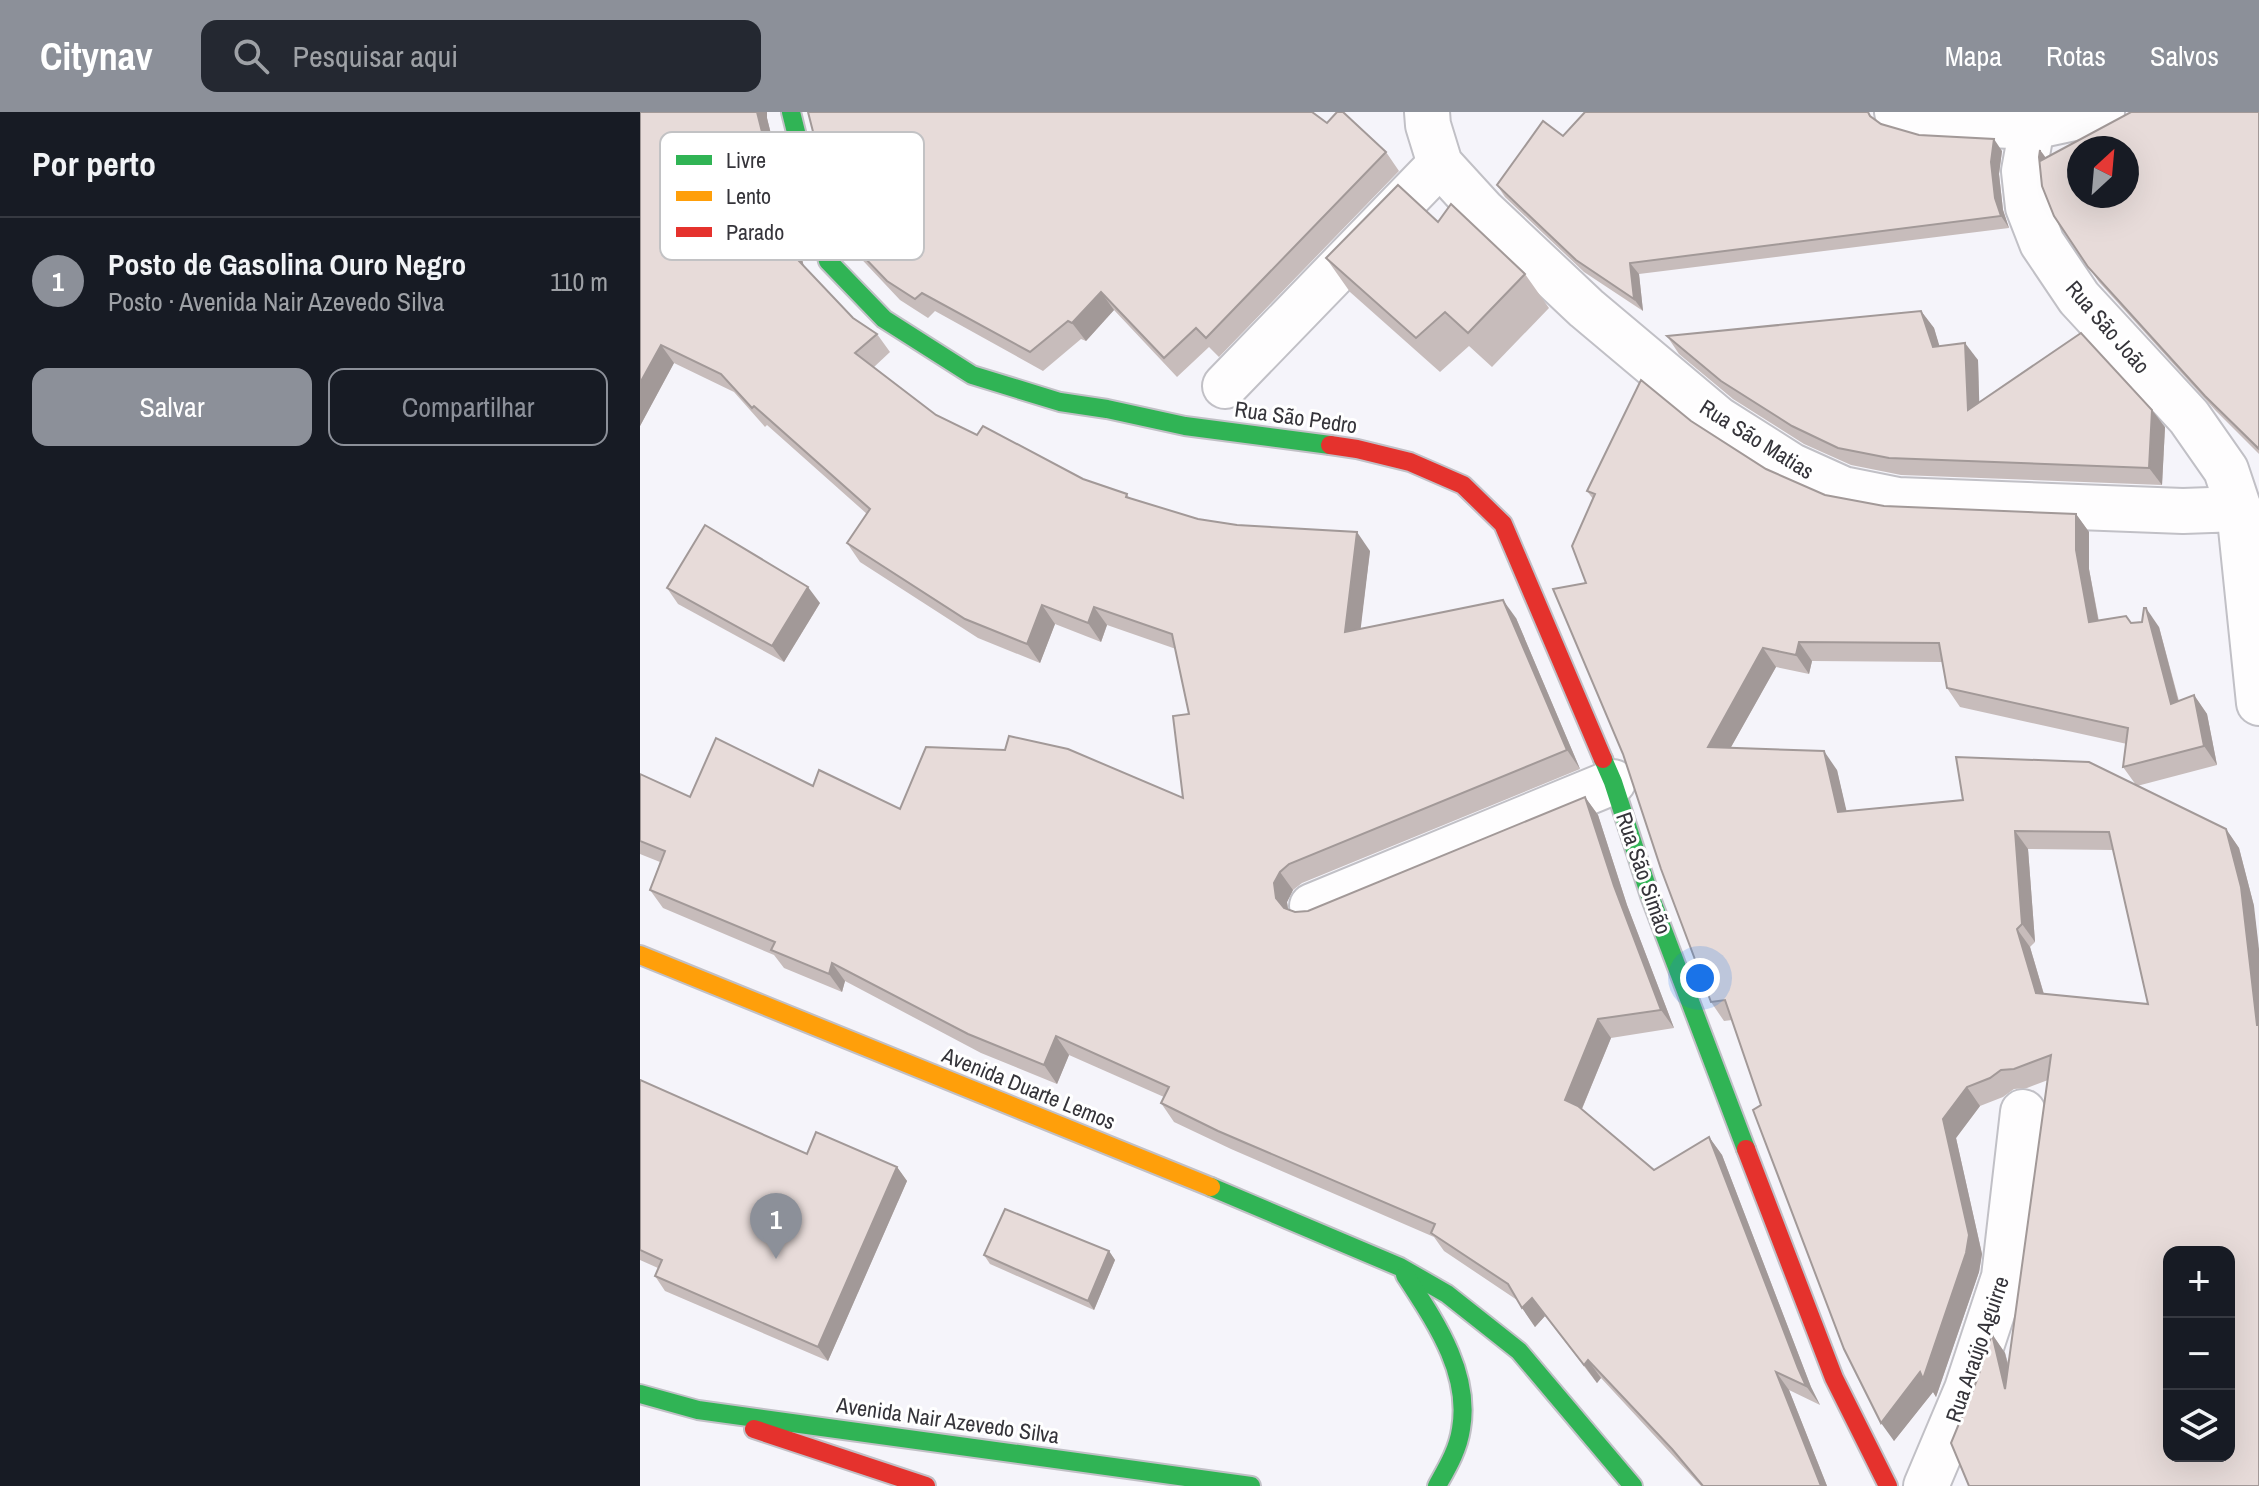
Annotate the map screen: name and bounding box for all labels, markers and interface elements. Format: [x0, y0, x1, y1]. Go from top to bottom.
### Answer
search box [201, 20, 761, 92]
text: Citynav [40, 31, 153, 82]
icon: search [229, 34, 273, 78]
text: Pesquisar aqui [293, 36, 458, 76]
text: Mapa [1945, 37, 2002, 75]
text: Rotas [2046, 37, 2106, 75]
text: Salvos [2150, 37, 2219, 75]
legend [660, 132, 924, 260]
north arrow [2067, 136, 2139, 208]
text: Por perto [32, 141, 156, 187]
text: Livre [726, 145, 766, 175]
text: Lento [726, 181, 771, 211]
text: Parado [726, 217, 784, 247]
text: Posto de Gasolina Ouro Negro [108, 244, 466, 284]
text: 1 [52, 264, 64, 299]
text: 110 m [550, 264, 608, 299]
street label: Rua São João [2059, 274, 2157, 380]
text: Posto · Avenida Nair Azevedo Silva [108, 284, 444, 319]
button: Salvar [32, 368, 312, 446]
button: Compartilhar [328, 368, 608, 446]
street label: Rua São Matias [1694, 392, 1820, 486]
street label: Rua São Pedro [1233, 394, 1359, 440]
street label: Rua São Simão [1609, 808, 1679, 938]
your location [1680, 958, 1720, 998]
street label: Avenida Duarte Lemos [937, 1039, 1120, 1136]
pin: 1 [750, 1193, 802, 1259]
map controls [2163, 1246, 2235, 1462]
button: + [2163, 1246, 2235, 1318]
street label: Rua Araújo Aguirre [1938, 1272, 2016, 1426]
button: − [2163, 1318, 2235, 1390]
street label: Avenida Nair Azevedo Silva [834, 1389, 1061, 1450]
button: layers [2163, 1390, 2235, 1462]

